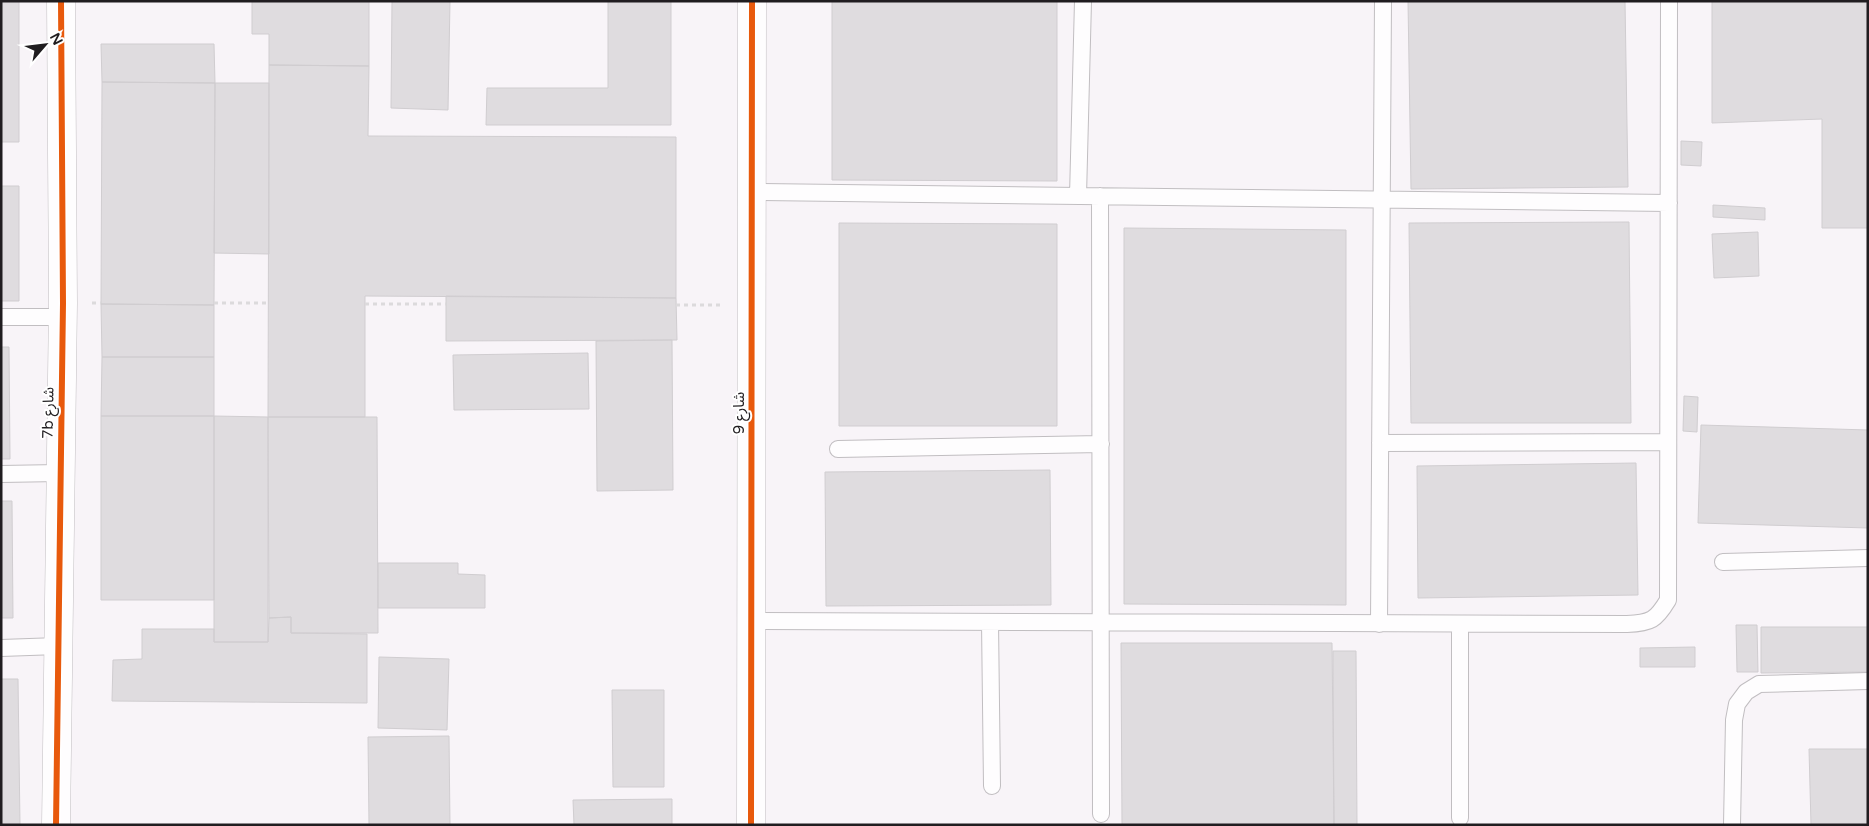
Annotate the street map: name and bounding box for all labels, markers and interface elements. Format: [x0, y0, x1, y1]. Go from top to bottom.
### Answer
north arrow [20, 20, 70, 70]
text: N [46, 30, 66, 48]
street label: 7b شارع [39, 387, 60, 439]
street label: شارع 9 [730, 391, 751, 434]

